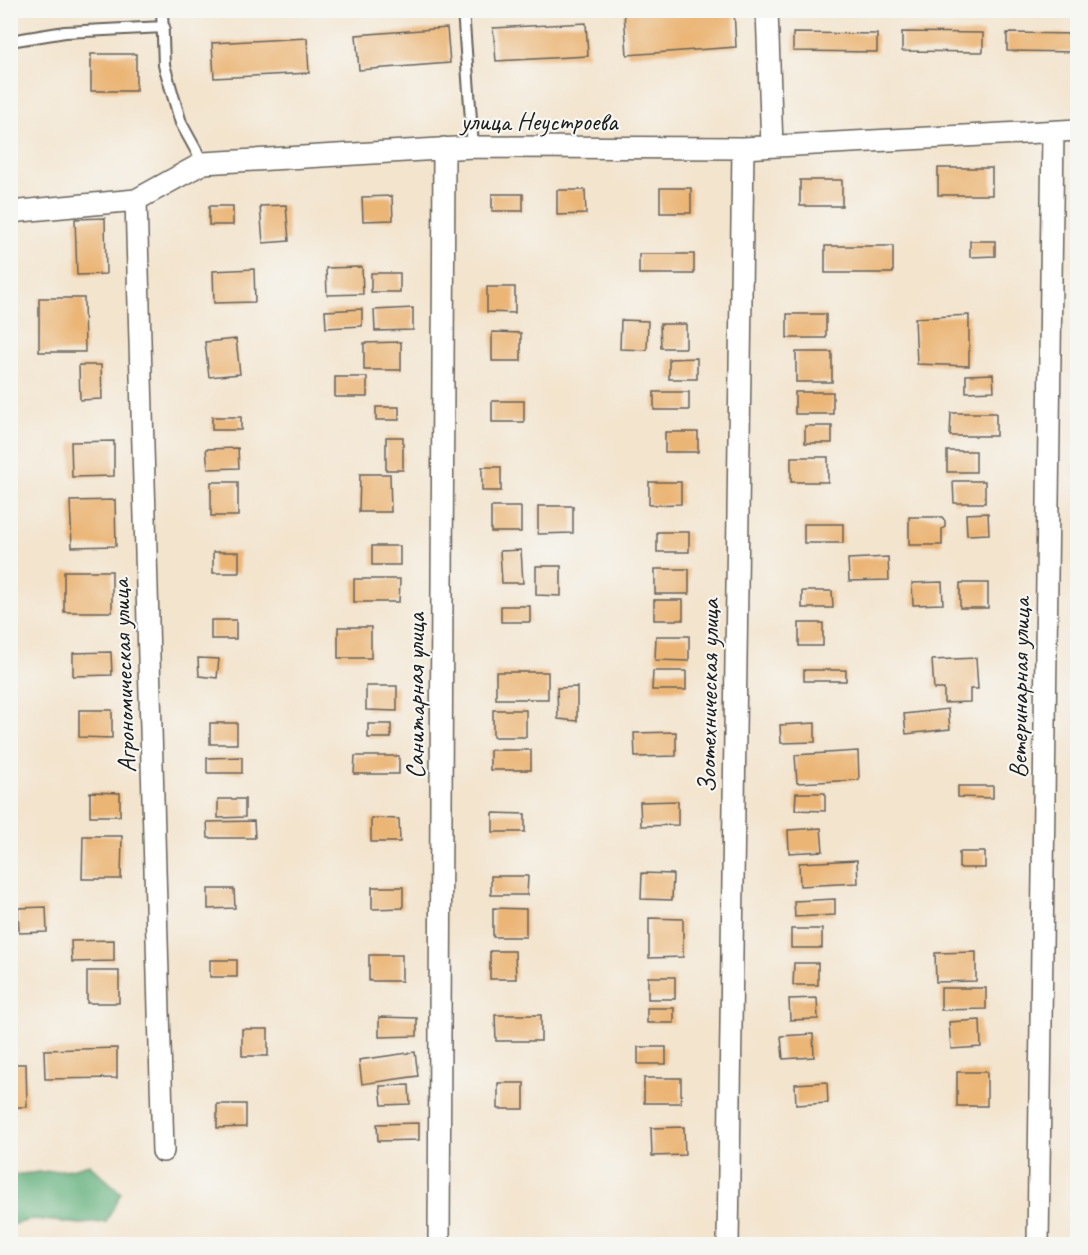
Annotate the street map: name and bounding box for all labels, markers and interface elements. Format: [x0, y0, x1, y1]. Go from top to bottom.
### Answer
street label: улица Неустроева [459, 105, 619, 138]
street label: Агрономическая улица [104, 576, 143, 773]
street label: Ветеринарная улица [1001, 595, 1038, 779]
street label: Зоотехническая улица [690, 597, 727, 793]
street label: Санитарная улица [399, 611, 432, 779]

